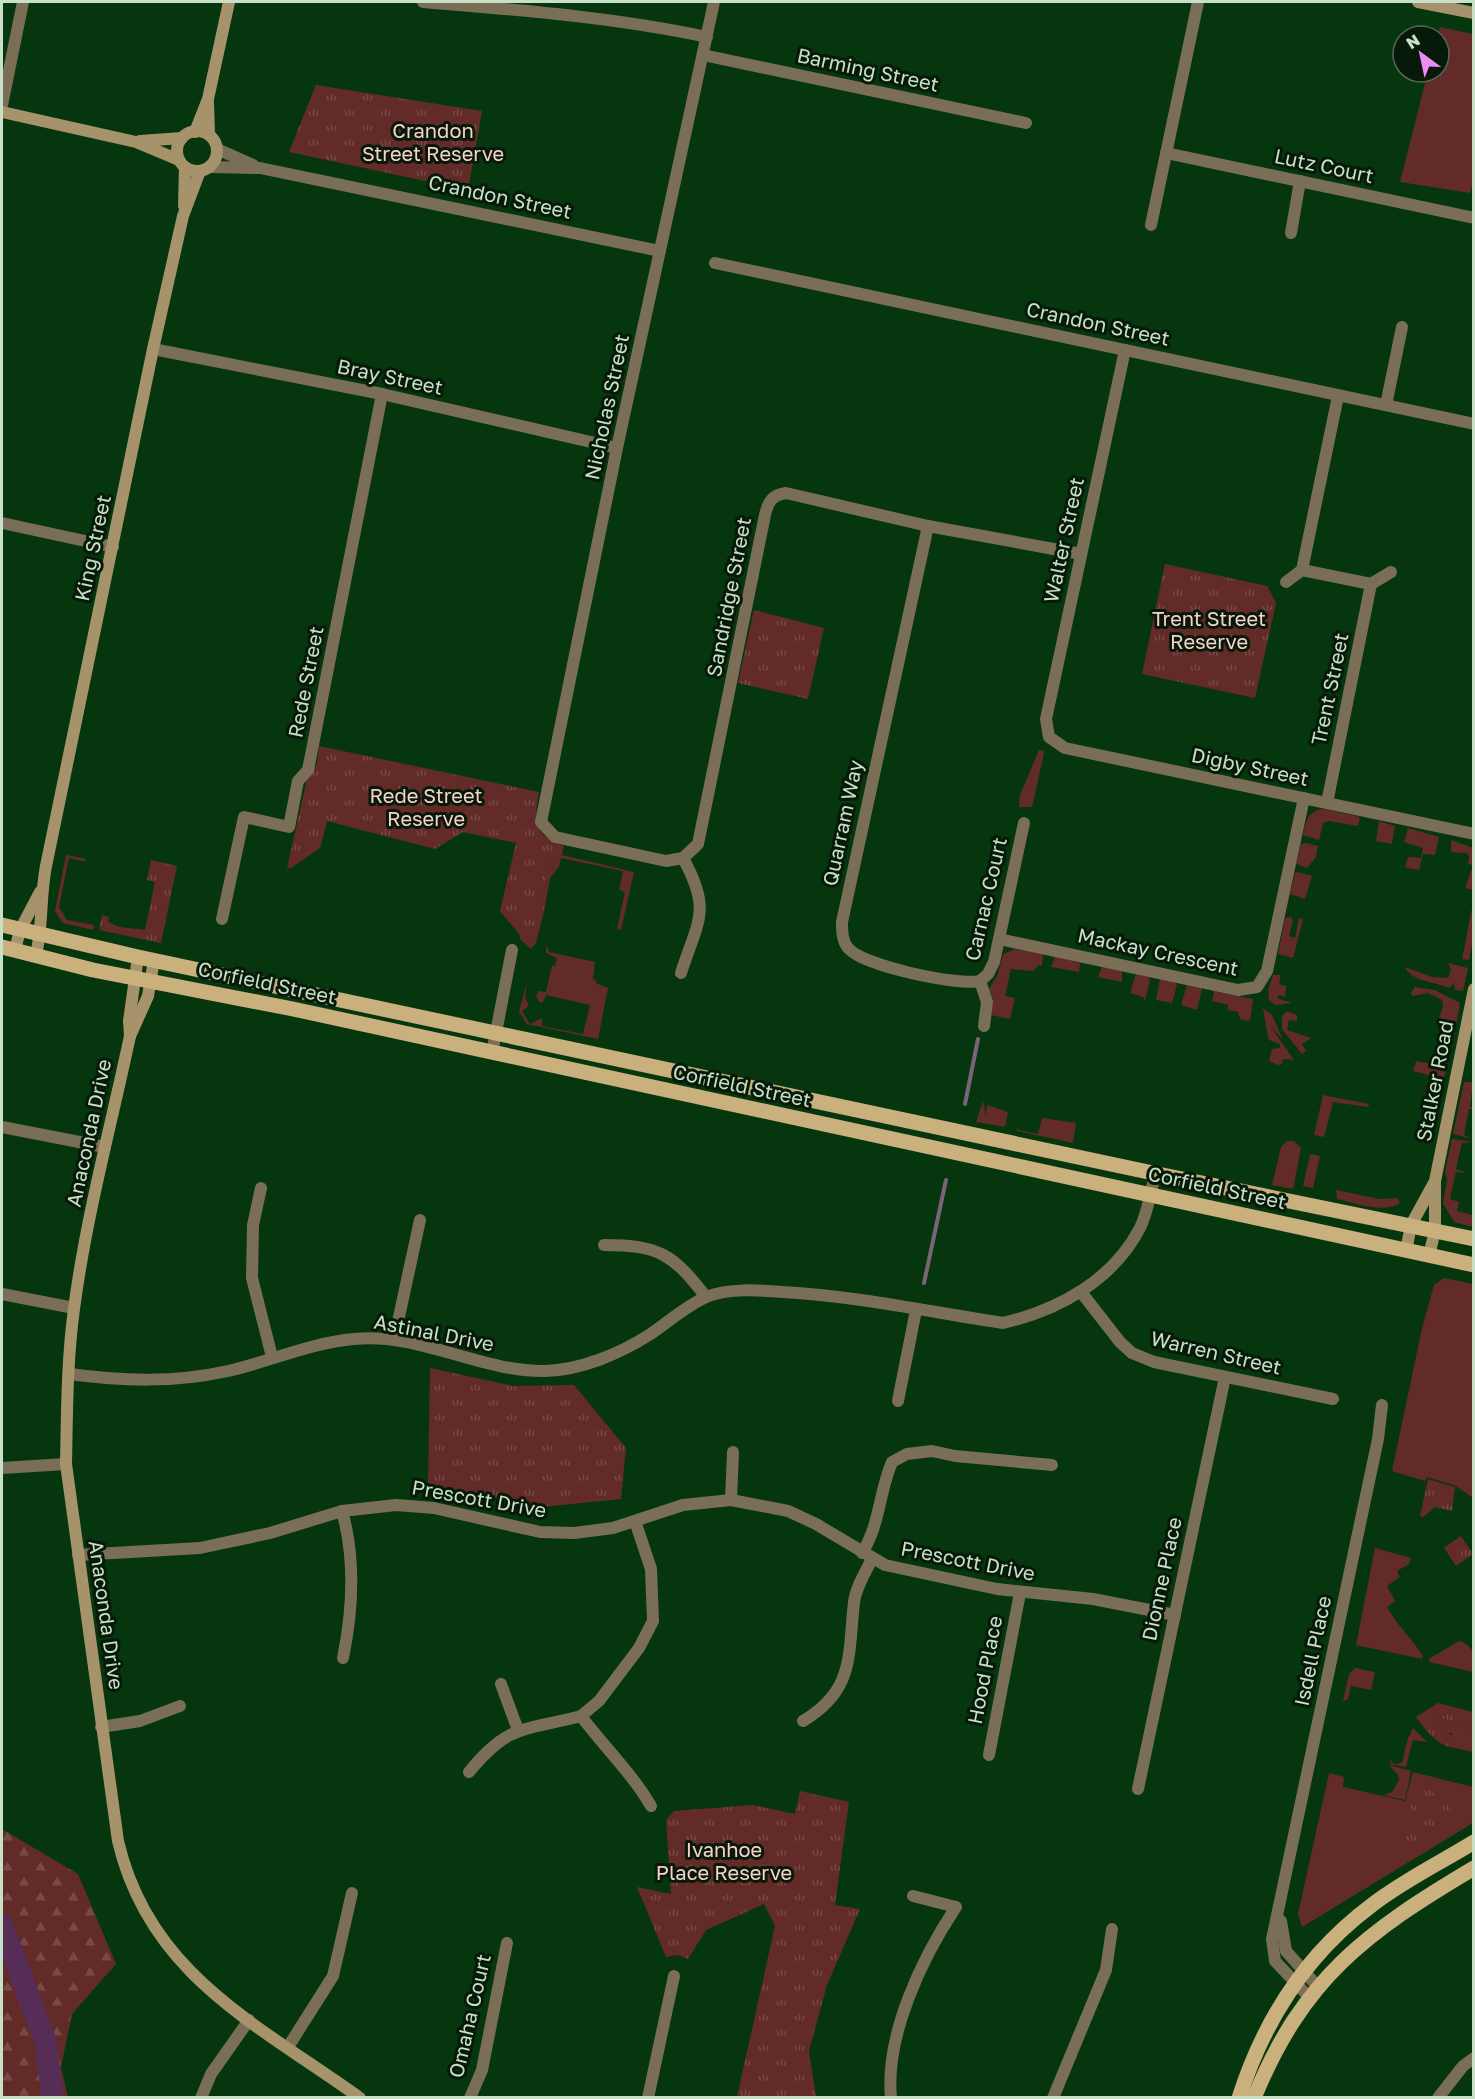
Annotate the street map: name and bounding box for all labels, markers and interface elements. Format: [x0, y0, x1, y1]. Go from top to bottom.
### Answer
north arrow [1391, 24, 1451, 84]
text: N [1402, 30, 1423, 53]
street label: Barming Street [795, 42, 941, 96]
park label: Crandon Street Reserve [362, 118, 504, 165]
street label: Lutz Court [1273, 143, 1376, 187]
street label: Crandon Street [426, 169, 574, 223]
street label: Crandon Street [1024, 296, 1172, 350]
street label: Nicholas Street [579, 332, 633, 482]
street label: Bray Street [335, 353, 445, 399]
street label: Walter Street [1038, 475, 1088, 605]
street label: King Street [69, 492, 115, 603]
street label: Sandridge Street [701, 515, 755, 679]
park label: Trent Street Reserve [1152, 606, 1266, 653]
street label: Rede Street [282, 624, 328, 740]
street label: Trent Street [1305, 630, 1353, 747]
street label: Digby Street [1190, 742, 1311, 790]
street label: Quarram Way [817, 758, 867, 888]
park label: Rede Street Reserve [369, 783, 483, 830]
street label: Carnac Court [959, 835, 1011, 963]
street label: Mackay Crescent [1076, 922, 1241, 980]
street label: Corfield Street [196, 956, 339, 1008]
street label: Stalker Road [1411, 1018, 1457, 1143]
street label: Anaconda Drive [61, 1057, 115, 1209]
street label: Corfield Street [671, 1059, 814, 1111]
street label: Corfield Street [1146, 1161, 1289, 1213]
street label: Astinal Drive [372, 1309, 496, 1355]
street label: Warren Street [1149, 1325, 1284, 1379]
street label: Prescott Drive [410, 1474, 548, 1522]
street label: Dionne Place [1136, 1515, 1186, 1643]
street label: Prescott Drive [899, 1535, 1037, 1585]
street label: Anaconda Drive [85, 1539, 129, 1691]
street label: Isdell Place [1289, 1594, 1335, 1708]
street label: Hood Place [962, 1614, 1006, 1726]
park label: Ivanhoe Place Reserve [656, 1837, 792, 1884]
street label: Omaha Court [443, 1952, 495, 2080]

